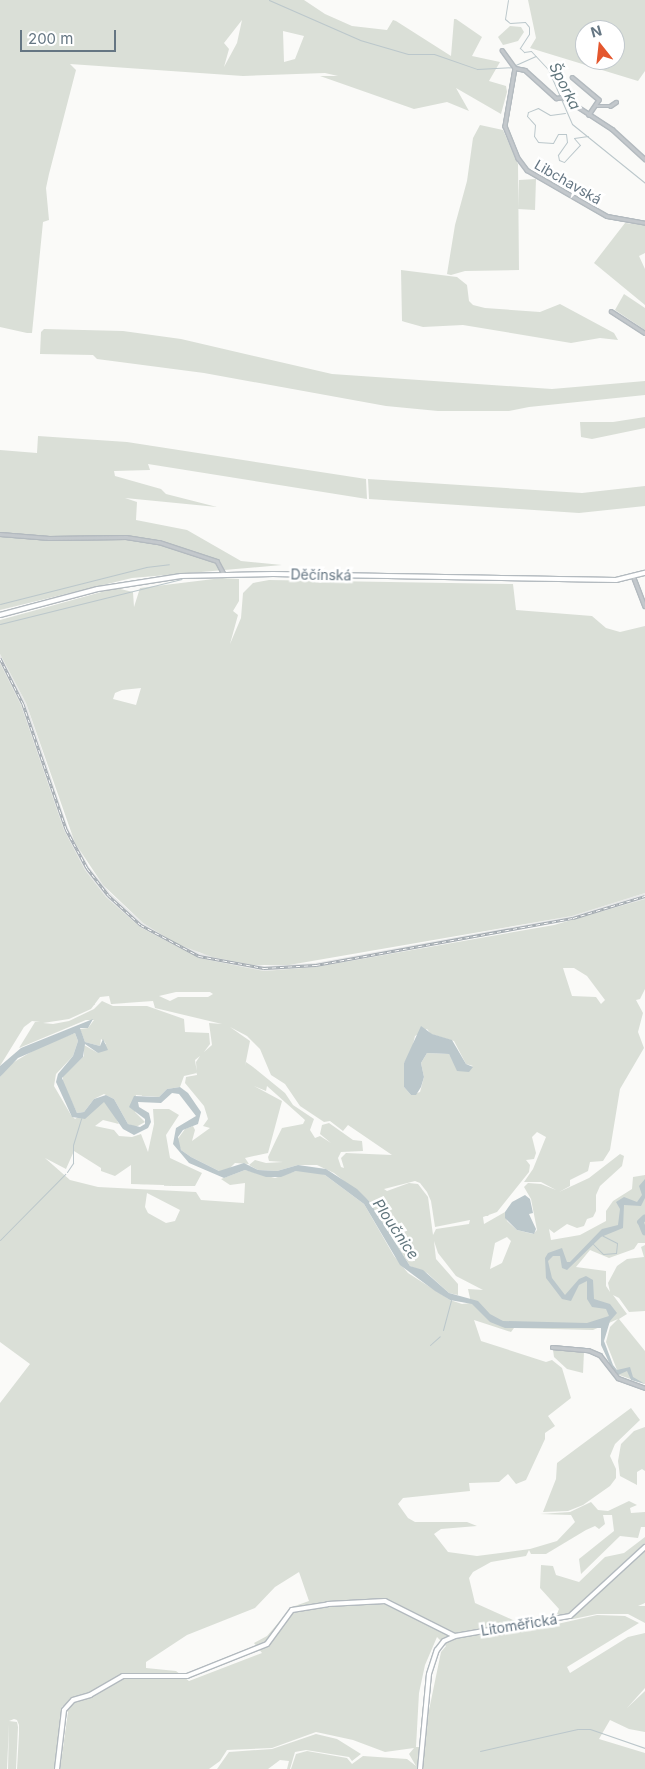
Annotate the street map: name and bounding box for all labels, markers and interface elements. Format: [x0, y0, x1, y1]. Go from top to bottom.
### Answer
scale bar [22, 20, 119, 52]
north arrow [575, 20, 625, 70]
text: N [589, 21, 603, 41]
text: 200 m [28, 29, 73, 48]
water label: Šporka [545, 59, 585, 113]
street label: Libchavská [531, 156, 605, 208]
street label: Děčínská [290, 566, 352, 584]
water label: Ploučnice [369, 1195, 423, 1263]
street label: Litoměřická [480, 1611, 558, 1639]

